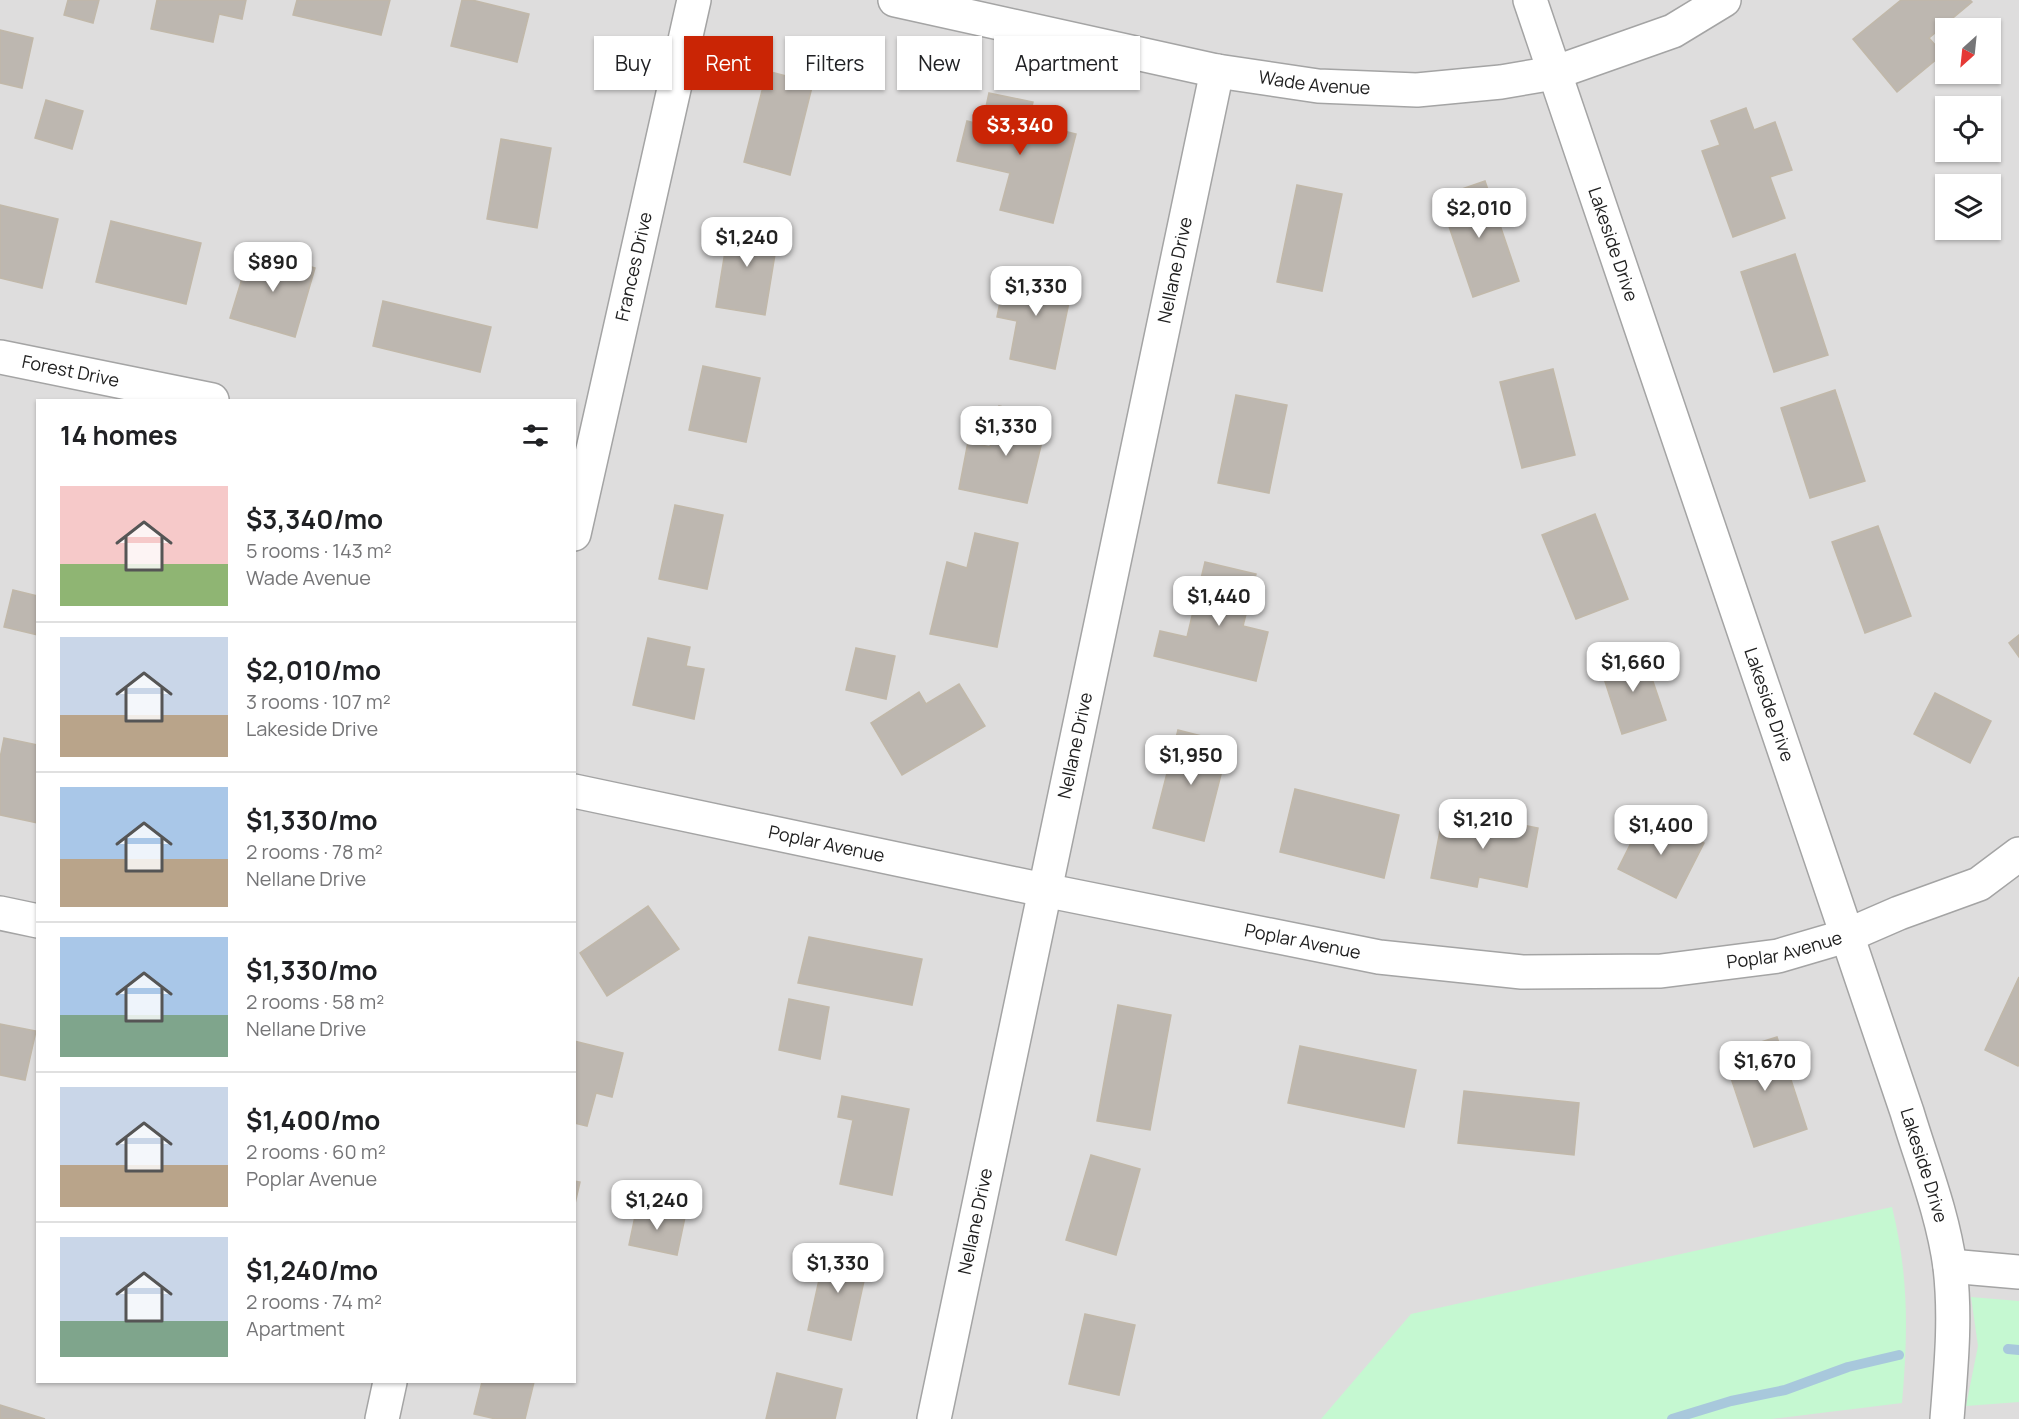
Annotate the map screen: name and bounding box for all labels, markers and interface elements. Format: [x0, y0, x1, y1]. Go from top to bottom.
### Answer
north arrow [1935, 18, 2001, 84]
map controls [1935, 18, 2001, 240]
chip: Buy [594, 36, 672, 90]
chip: Rent [684, 36, 773, 90]
chip: Filters [785, 36, 885, 90]
chip: New [897, 36, 982, 90]
chip: Apartment [994, 36, 1140, 90]
street label: Wade Avenue [1257, 64, 1371, 99]
button: locate [1935, 96, 2001, 162]
pin: $3,340 [971, 105, 1069, 156]
text: $3,340 [986, 111, 1054, 138]
button: layers [1935, 174, 2001, 240]
street label: Lakeside Drive [1583, 184, 1644, 304]
pin: $2,010 [1430, 188, 1528, 239]
text: $2,010 [1446, 194, 1512, 221]
street label: Frances Drive [609, 210, 657, 323]
street label: Nellane Drive [1151, 214, 1197, 325]
pin: $1,240 [698, 217, 796, 268]
text: $1,240 [715, 223, 779, 250]
pin: $890 [237, 242, 309, 293]
text: $890 [248, 248, 298, 275]
pin: $1,330 [987, 266, 1085, 317]
text: $1,330 [1004, 272, 1068, 299]
street label: Forest Drive [20, 349, 122, 392]
pin: $1,330 [957, 406, 1055, 457]
text: $1,330 [974, 412, 1038, 439]
text: 14 homes [60, 417, 178, 453]
icon: filters [519, 419, 552, 452]
text: $3,340/mo [246, 501, 383, 537]
icon: home [108, 510, 180, 582]
text: 5 rooms · 143 m² [246, 537, 392, 564]
text: Wade Avenue [246, 564, 371, 591]
pin: $1,440 [1170, 576, 1268, 627]
text: $1,440 [1187, 582, 1251, 609]
pin: $1,660 [1584, 642, 1682, 693]
street label: Lakeside Drive [1739, 644, 1800, 765]
text: $1,660 [1601, 648, 1665, 675]
text: $2,010/mo [246, 652, 381, 688]
icon: home [108, 661, 180, 733]
text: 3 rooms · 107 m² [246, 688, 391, 715]
street label: Nellane Drive [1052, 690, 1097, 801]
text: Lakeside Drive [246, 715, 378, 742]
pin: $1,950 [1142, 735, 1240, 786]
text: $1,950 [1159, 741, 1223, 768]
pin: $1,210 [1434, 799, 1532, 850]
text: $1,330/mo [246, 802, 378, 838]
text: $1,210 [1453, 805, 1513, 832]
pin: $1,400 [1612, 805, 1710, 856]
icon: home [108, 811, 180, 883]
text: $1,400 [1628, 811, 1694, 838]
street label: Poplar Avenue [766, 819, 887, 867]
text: 2 rooms · 78 m² [246, 838, 383, 865]
text: Nellane Drive [246, 865, 366, 892]
street label: Poplar Avenue [1242, 917, 1363, 964]
street label: Poplar Avenue [1725, 925, 1845, 973]
text: $1,330/mo [246, 952, 378, 988]
icon: home [108, 961, 180, 1033]
text: 2 rooms · 58 m² [246, 988, 384, 1015]
text: Nellane Drive [246, 1015, 366, 1042]
pin: $1,670 [1716, 1041, 1814, 1092]
text: $1,670 [1734, 1047, 1796, 1074]
text: $1,400/mo [246, 1102, 380, 1138]
street label: Lakeside Drive [1895, 1105, 1954, 1225]
icon: home [108, 1111, 180, 1183]
text: 2 rooms · 60 m² [246, 1138, 386, 1165]
text: Poplar Avenue [246, 1165, 377, 1192]
street label: Nellane Drive [952, 1166, 997, 1277]
pin: $1,240 [608, 1180, 706, 1231]
text: $1,240 [625, 1186, 689, 1213]
pin: $1,330 [789, 1243, 887, 1294]
text: $1,330 [806, 1249, 870, 1276]
text: $1,240/mo [246, 1252, 378, 1288]
icon: home [108, 1261, 180, 1333]
text: 2 rooms · 74 m² [246, 1288, 382, 1315]
text: Apartment [246, 1315, 345, 1342]

